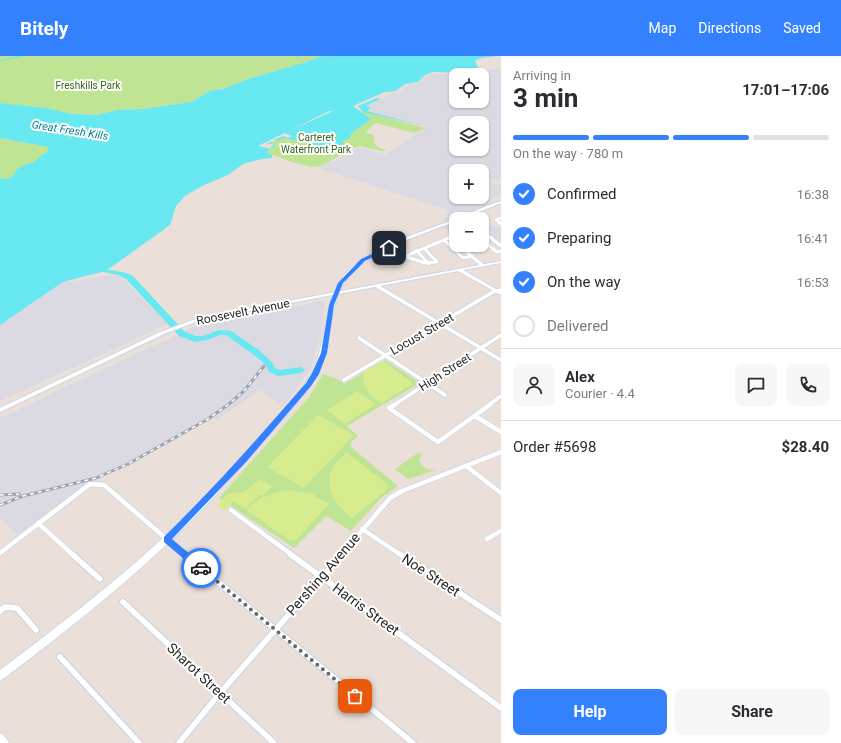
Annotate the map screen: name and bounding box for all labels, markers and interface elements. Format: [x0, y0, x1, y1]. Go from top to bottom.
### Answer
text: Bitely [20, 17, 68, 40]
text: Map [649, 20, 676, 36]
text: Directions [698, 20, 761, 36]
text: Saved [783, 20, 821, 36]
map controls [449, 68, 489, 252]
button: locate [449, 68, 489, 108]
text: Arriving in [513, 68, 571, 83]
park label: Freshkills Park [56, 80, 121, 91]
text: 17:01–17:06 [742, 81, 829, 99]
text: 3 min [513, 83, 578, 113]
button: layers [449, 116, 489, 156]
water label: Great Fresh Kills [31, 118, 110, 143]
park label: Carteret Waterfront Park [281, 132, 352, 155]
text: On the way · 780 m [513, 146, 623, 161]
button: + [449, 164, 489, 204]
icon: check [513, 183, 535, 205]
text: Confirmed [547, 185, 617, 203]
text: 16:38 [797, 187, 829, 202]
button: − [449, 212, 489, 252]
icon: check [513, 227, 535, 249]
text: Preparing [547, 229, 611, 247]
pin [372, 231, 406, 265]
text: 16:41 [797, 231, 829, 246]
icon: home [378, 237, 400, 259]
icon: check [513, 271, 535, 293]
text: On the way [547, 273, 621, 291]
text: 16:53 [797, 275, 829, 290]
street label: Roosevelt Avenue [195, 296, 291, 328]
street label: Locust Street [388, 310, 456, 358]
text: Delivered [547, 317, 609, 335]
street label: High Street [416, 350, 474, 394]
button: person [513, 364, 555, 406]
button: chat [735, 364, 777, 406]
button: phone [787, 364, 829, 406]
text: Alex [565, 368, 595, 386]
text: Courier · 4.4 [565, 386, 635, 401]
text: Order #5698 [513, 438, 596, 456]
text: $28.40 [782, 438, 829, 456]
street label: Pershing Avenue [283, 529, 363, 619]
courier [181, 548, 221, 588]
street label: Noe Street [399, 550, 463, 600]
icon: car [190, 557, 212, 579]
street label: Harris Street [330, 580, 403, 639]
street label: Sharot Street [164, 639, 234, 707]
pin [338, 679, 372, 713]
icon: bag [344, 685, 366, 707]
button: Help [513, 689, 667, 735]
button: Share [675, 689, 829, 735]

